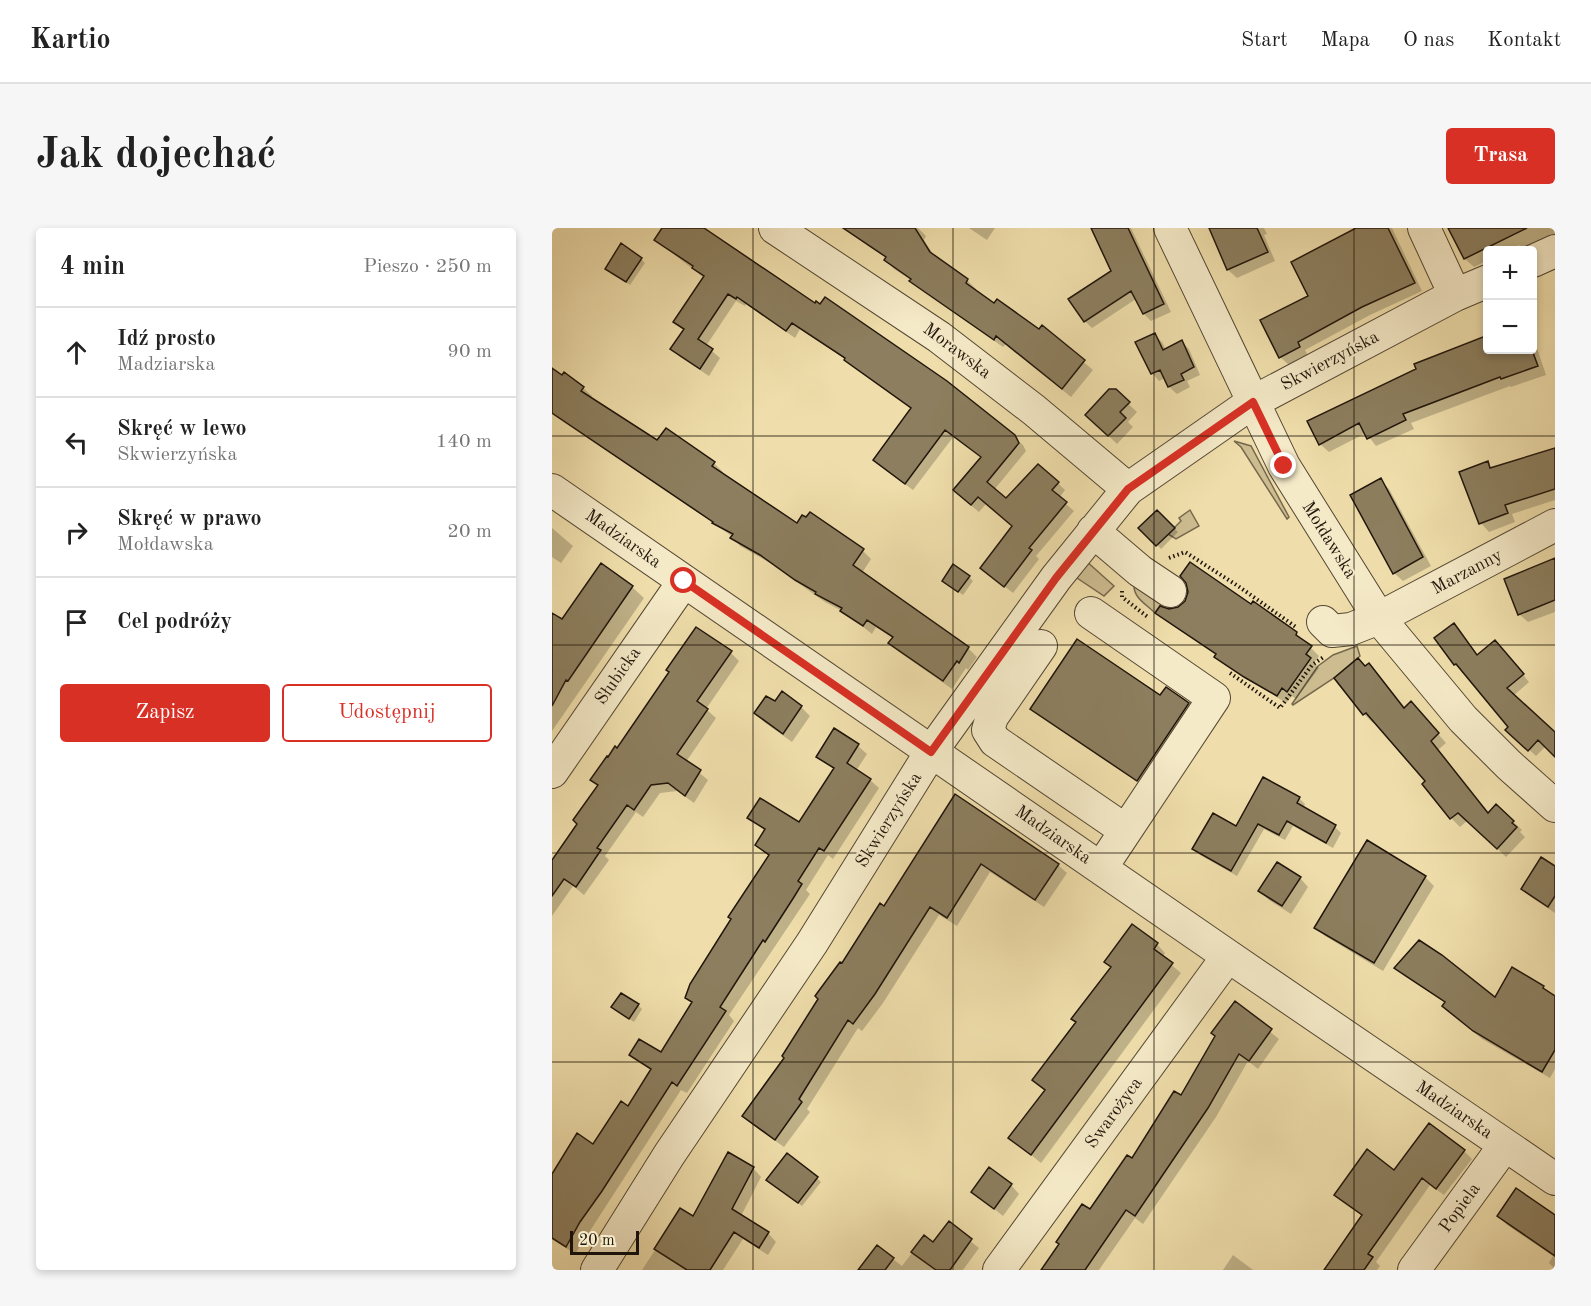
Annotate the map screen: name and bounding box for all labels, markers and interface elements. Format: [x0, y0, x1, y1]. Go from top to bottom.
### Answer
text: Kartio [30, 27, 111, 55]
text: Start [1241, 30, 1288, 51]
text: Mapa [1321, 30, 1370, 51]
text: O nas [1403, 30, 1454, 51]
text: Kontakt [1487, 30, 1561, 51]
button: Trasa [1446, 128, 1555, 184]
text: Jak dojechać [36, 135, 277, 177]
map controls [1483, 246, 1537, 354]
button: + [1483, 246, 1537, 300]
text: 4 min [60, 254, 125, 280]
text: Pieszo · 250 m [363, 257, 492, 277]
button: − [1483, 300, 1537, 354]
street label: Morawska [920, 320, 994, 382]
text: Idź prosto [117, 328, 216, 350]
street label: Skwierzyńska [1278, 328, 1382, 394]
icon: ahead [60, 336, 93, 369]
text: 90 m [447, 342, 492, 362]
text: Madziarska [117, 355, 215, 375]
text: Skręć w lewo [117, 418, 247, 440]
icon: left [60, 426, 93, 459]
text: 140 m [436, 432, 492, 452]
text: Skwierzyńska [117, 445, 237, 465]
route end [1270, 452, 1296, 478]
street label: Mołdawska [1298, 498, 1360, 582]
street label: Madziarska [582, 506, 664, 572]
text: Skręć w prawo [117, 508, 262, 530]
icon: right [60, 516, 93, 549]
text: 20 m [447, 522, 492, 542]
text: Mołdawska [117, 535, 214, 555]
street label: Marzanny [1429, 546, 1506, 598]
route start [670, 567, 696, 593]
icon: arrive [60, 606, 93, 639]
text: Cel podróży [117, 611, 232, 633]
street label: Słubicka [592, 644, 644, 708]
button: Zapisz [60, 684, 270, 742]
button: Udostępnij [282, 684, 492, 742]
street label: Skwierzyńska [853, 769, 925, 871]
street label: Madziarska [1012, 802, 1094, 868]
street label: Swarożyca [1082, 1074, 1146, 1152]
street label: Madziarska [1412, 1078, 1496, 1142]
street label: Popiela [1436, 1180, 1484, 1236]
scale bar [570, 1228, 639, 1256]
text: 20 m [579, 1233, 615, 1249]

